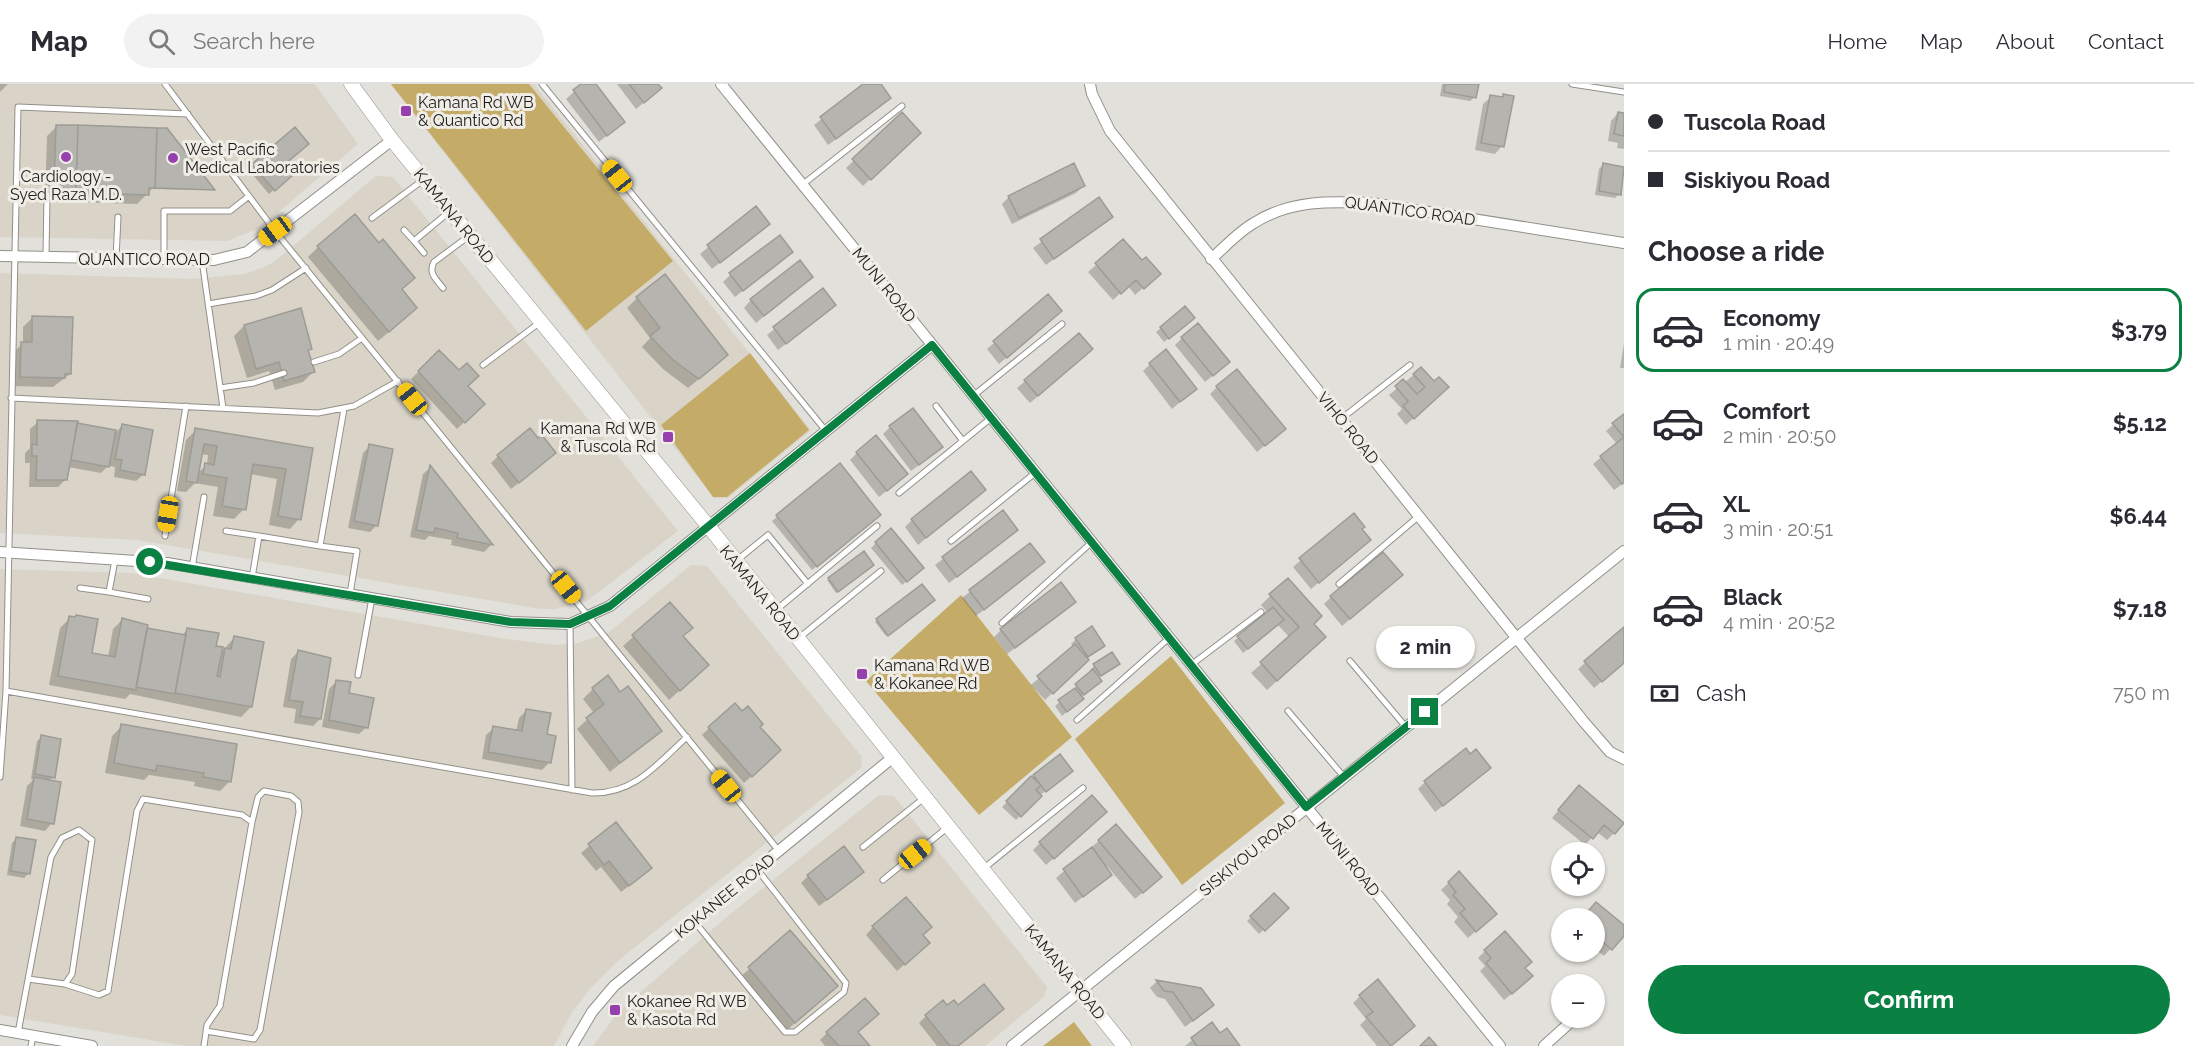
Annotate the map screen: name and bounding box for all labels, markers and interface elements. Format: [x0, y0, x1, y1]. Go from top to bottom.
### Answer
search box [124, 14, 544, 68]
text: Map [30, 25, 88, 58]
icon: search [145, 25, 178, 58]
text: Search here [193, 28, 315, 54]
text: Home [1828, 29, 1887, 54]
text: Map [1920, 29, 1963, 54]
text: About [1996, 29, 2055, 54]
text: Contact [2088, 29, 2164, 54]
place label: Kamana Rd WB & Quantico Rd [418, 93, 534, 130]
marker: Kamana Rd WB & Quantico Rd [399, 104, 413, 118]
text: Tuscola Road [1684, 109, 1826, 135]
place label: West Pacific Medical Laboratories [185, 140, 340, 177]
marker: Cardiology - Syed Raza M.D. [59, 150, 73, 164]
marker: West Pacific Medical Laboratories [166, 151, 180, 165]
car [599, 156, 635, 196]
street label: KAMANA ROAD [410, 165, 498, 267]
place label: Cardiology - Syed Raza M.D. [10, 167, 122, 204]
text: Siskiyou Road [1684, 167, 1830, 193]
street label: QUANTICO ROAD [1343, 192, 1477, 230]
car [255, 213, 295, 249]
text: Choose a ride [1648, 236, 1824, 267]
street label: MUNI ROAD [848, 244, 920, 326]
street label: QUANTICO ROAD [78, 250, 210, 269]
icon: car [1651, 303, 1705, 357]
text: Economy [1723, 305, 1821, 331]
text: $3.79 [2111, 317, 2167, 343]
text: 1 min · 20:49 [1723, 331, 1834, 355]
car [394, 379, 430, 419]
street label: VIHO ROAD [1313, 388, 1383, 468]
icon: car [1651, 396, 1705, 450]
text: Comfort [1723, 398, 1810, 424]
text: $5.12 [2113, 410, 2167, 436]
place label: Kamana Rd WB & Tuscola Rd [540, 419, 656, 456]
text: 2 min · 20:50 [1723, 424, 1836, 448]
marker: Kamana Rd WB & Tuscola Rd [661, 430, 675, 444]
icon: car [1651, 489, 1705, 543]
text: XL [1723, 491, 1750, 517]
car [156, 495, 180, 533]
text: $6.44 [2110, 503, 2167, 529]
text: 3 min · 20:51 [1723, 517, 1833, 541]
street label: KAMANA ROAD [716, 542, 804, 644]
route start [136, 548, 163, 575]
car [548, 567, 584, 607]
icon: car [1651, 582, 1705, 636]
text: Black [1723, 584, 1782, 610]
text: $7.18 [2113, 596, 2167, 622]
text: 4 min · 20:52 [1723, 610, 1835, 634]
callout: 2 min [1376, 625, 1474, 667]
text: 2 min [1400, 635, 1451, 659]
place label: Kamana Rd WB & Kokanee Rd [874, 656, 990, 693]
marker: Kamana Rd WB & Kokanee Rd [855, 667, 869, 681]
icon: cash [1648, 677, 1681, 710]
text: Cash [1696, 680, 1747, 706]
text: 750 m [2113, 681, 2170, 705]
route end [1411, 698, 1438, 725]
car [708, 766, 744, 806]
street label: SISKIYOU ROAD [1195, 810, 1301, 900]
street label: MUNI ROAD [1312, 818, 1384, 900]
car [895, 836, 935, 872]
map controls [1551, 842, 1605, 1028]
button: locate [1551, 842, 1605, 896]
street label: KOKANEE ROAD [671, 850, 779, 942]
button: + [1551, 908, 1605, 962]
street label: KAMANA ROAD [1021, 921, 1109, 1023]
button: Confirm [1648, 965, 2170, 1034]
button: − [1551, 974, 1605, 1028]
place label: Kokanee Rd WB & Kasota Rd [627, 992, 747, 1029]
marker: Kokanee Rd WB & Kasota Rd [608, 1003, 622, 1017]

